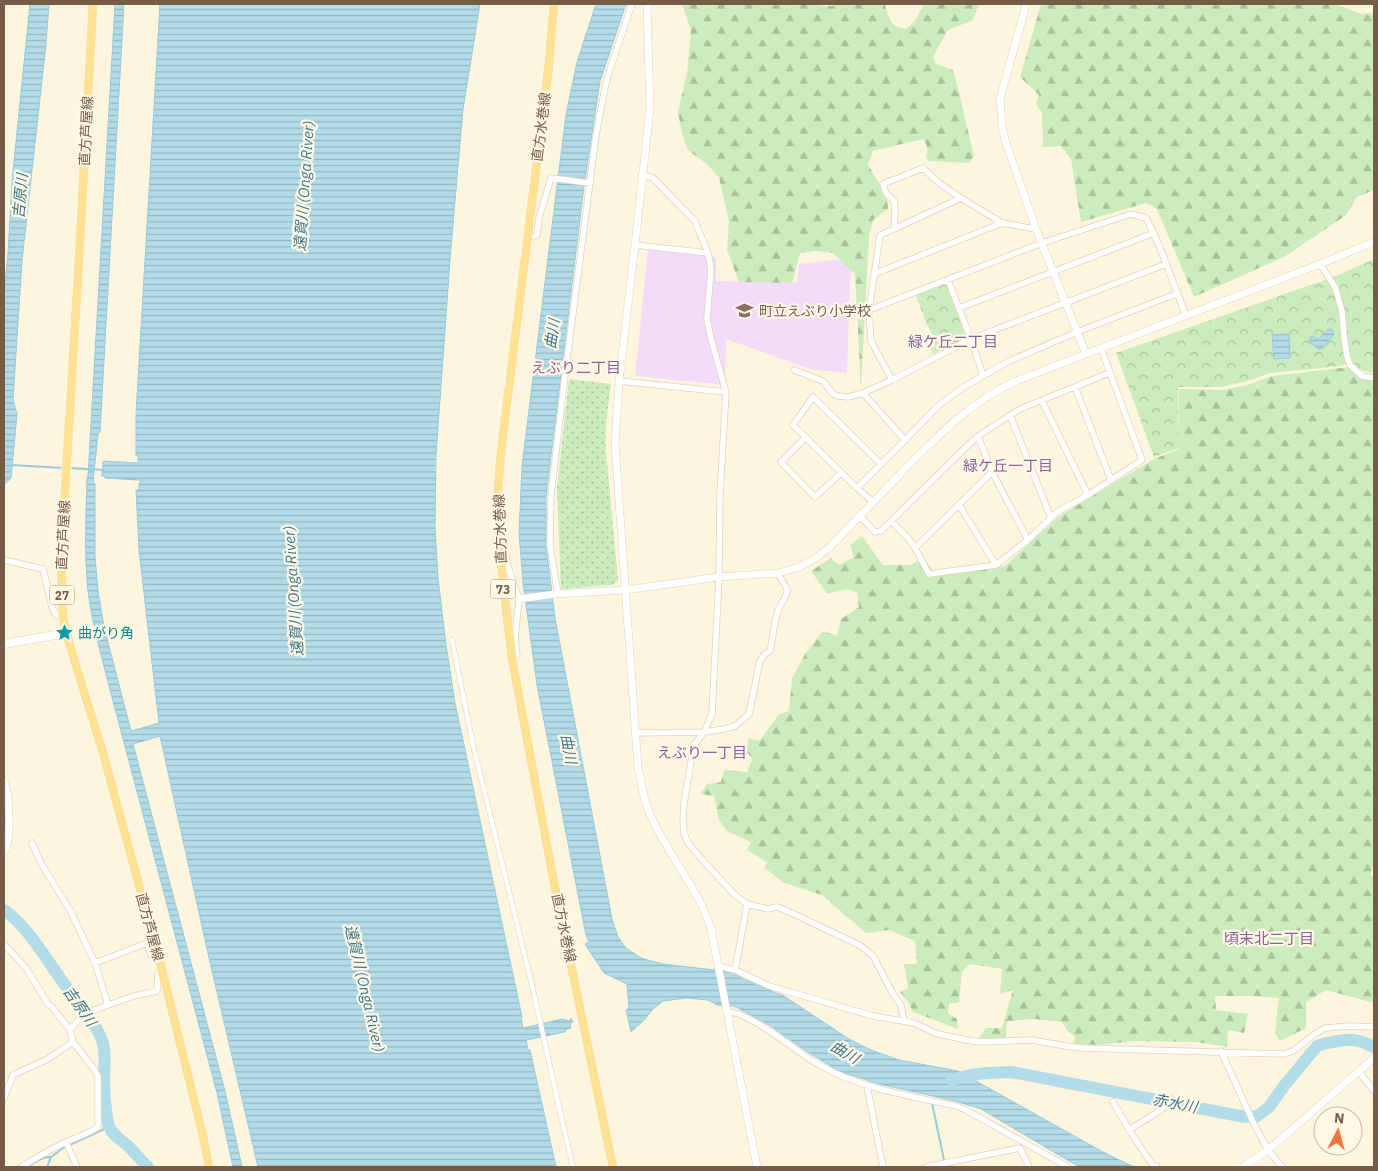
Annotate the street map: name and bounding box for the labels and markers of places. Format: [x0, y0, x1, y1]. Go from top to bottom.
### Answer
school or university icon: 町立えぶり小学校 [735, 301, 755, 321]
place label: 町立えぶり小学校 [759, 302, 871, 320]
place icon: 曲がり角 [54, 623, 74, 643]
place label: 曲がり角 [78, 624, 134, 642]

